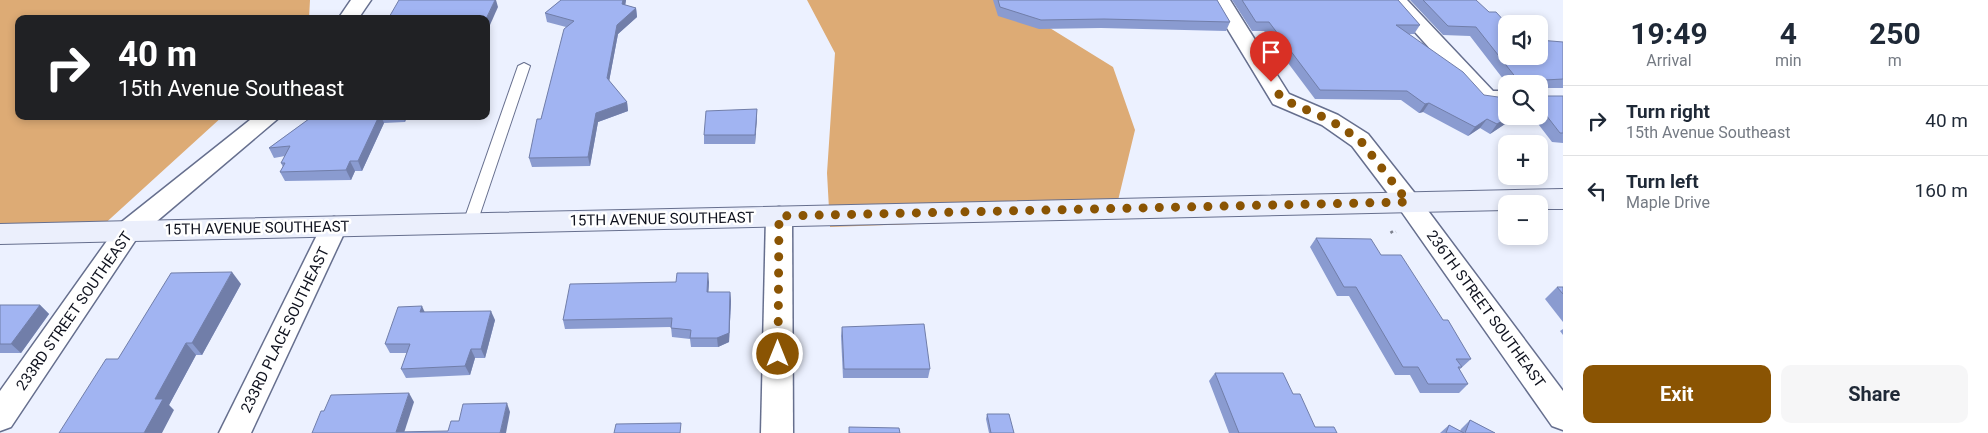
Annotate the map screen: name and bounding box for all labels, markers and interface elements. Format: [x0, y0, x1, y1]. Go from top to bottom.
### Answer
map controls [1498, 15, 1548, 245]
button: sound [1498, 15, 1548, 65]
text: 19:49 [1630, 16, 1708, 51]
text: 4 [1780, 16, 1797, 51]
text: 250 [1869, 16, 1921, 51]
pin [1250, 31, 1292, 82]
text: 40 m [118, 34, 197, 75]
icon: right [35, 35, 100, 100]
icon: arrive [1257, 38, 1285, 66]
text: Arrival [1646, 51, 1692, 70]
text: min [1775, 51, 1802, 70]
text: m [1888, 51, 1902, 70]
button: search [1498, 75, 1548, 125]
text: 15th Avenue Southeast [118, 76, 344, 101]
text: Turn right [1626, 100, 1710, 123]
icon: right [1583, 107, 1611, 135]
text: 40 m [1925, 109, 1968, 132]
text: 15th Avenue Southeast [1626, 123, 1790, 142]
button: + [1498, 135, 1548, 185]
text: Turn left [1626, 170, 1699, 193]
icon: left [1583, 177, 1611, 205]
text: 160 m [1915, 179, 1968, 202]
text: Maple Drive [1626, 193, 1710, 212]
button: − [1498, 195, 1548, 245]
street label: 15TH AVENUE SOUTHEAST [569, 208, 755, 230]
street label: 15TH AVENUE SOUTHEAST [164, 217, 350, 239]
street label: 236TH STREET SOUTHEAST [1423, 227, 1549, 391]
street label: 233RD STREET SOUTHEAST [12, 228, 136, 394]
street label: 233RD PLACE SOUTHEAST [237, 244, 333, 416]
position arrow [751, 327, 803, 379]
button: Exit [1583, 365, 1771, 423]
button: Share [1781, 365, 1968, 423]

